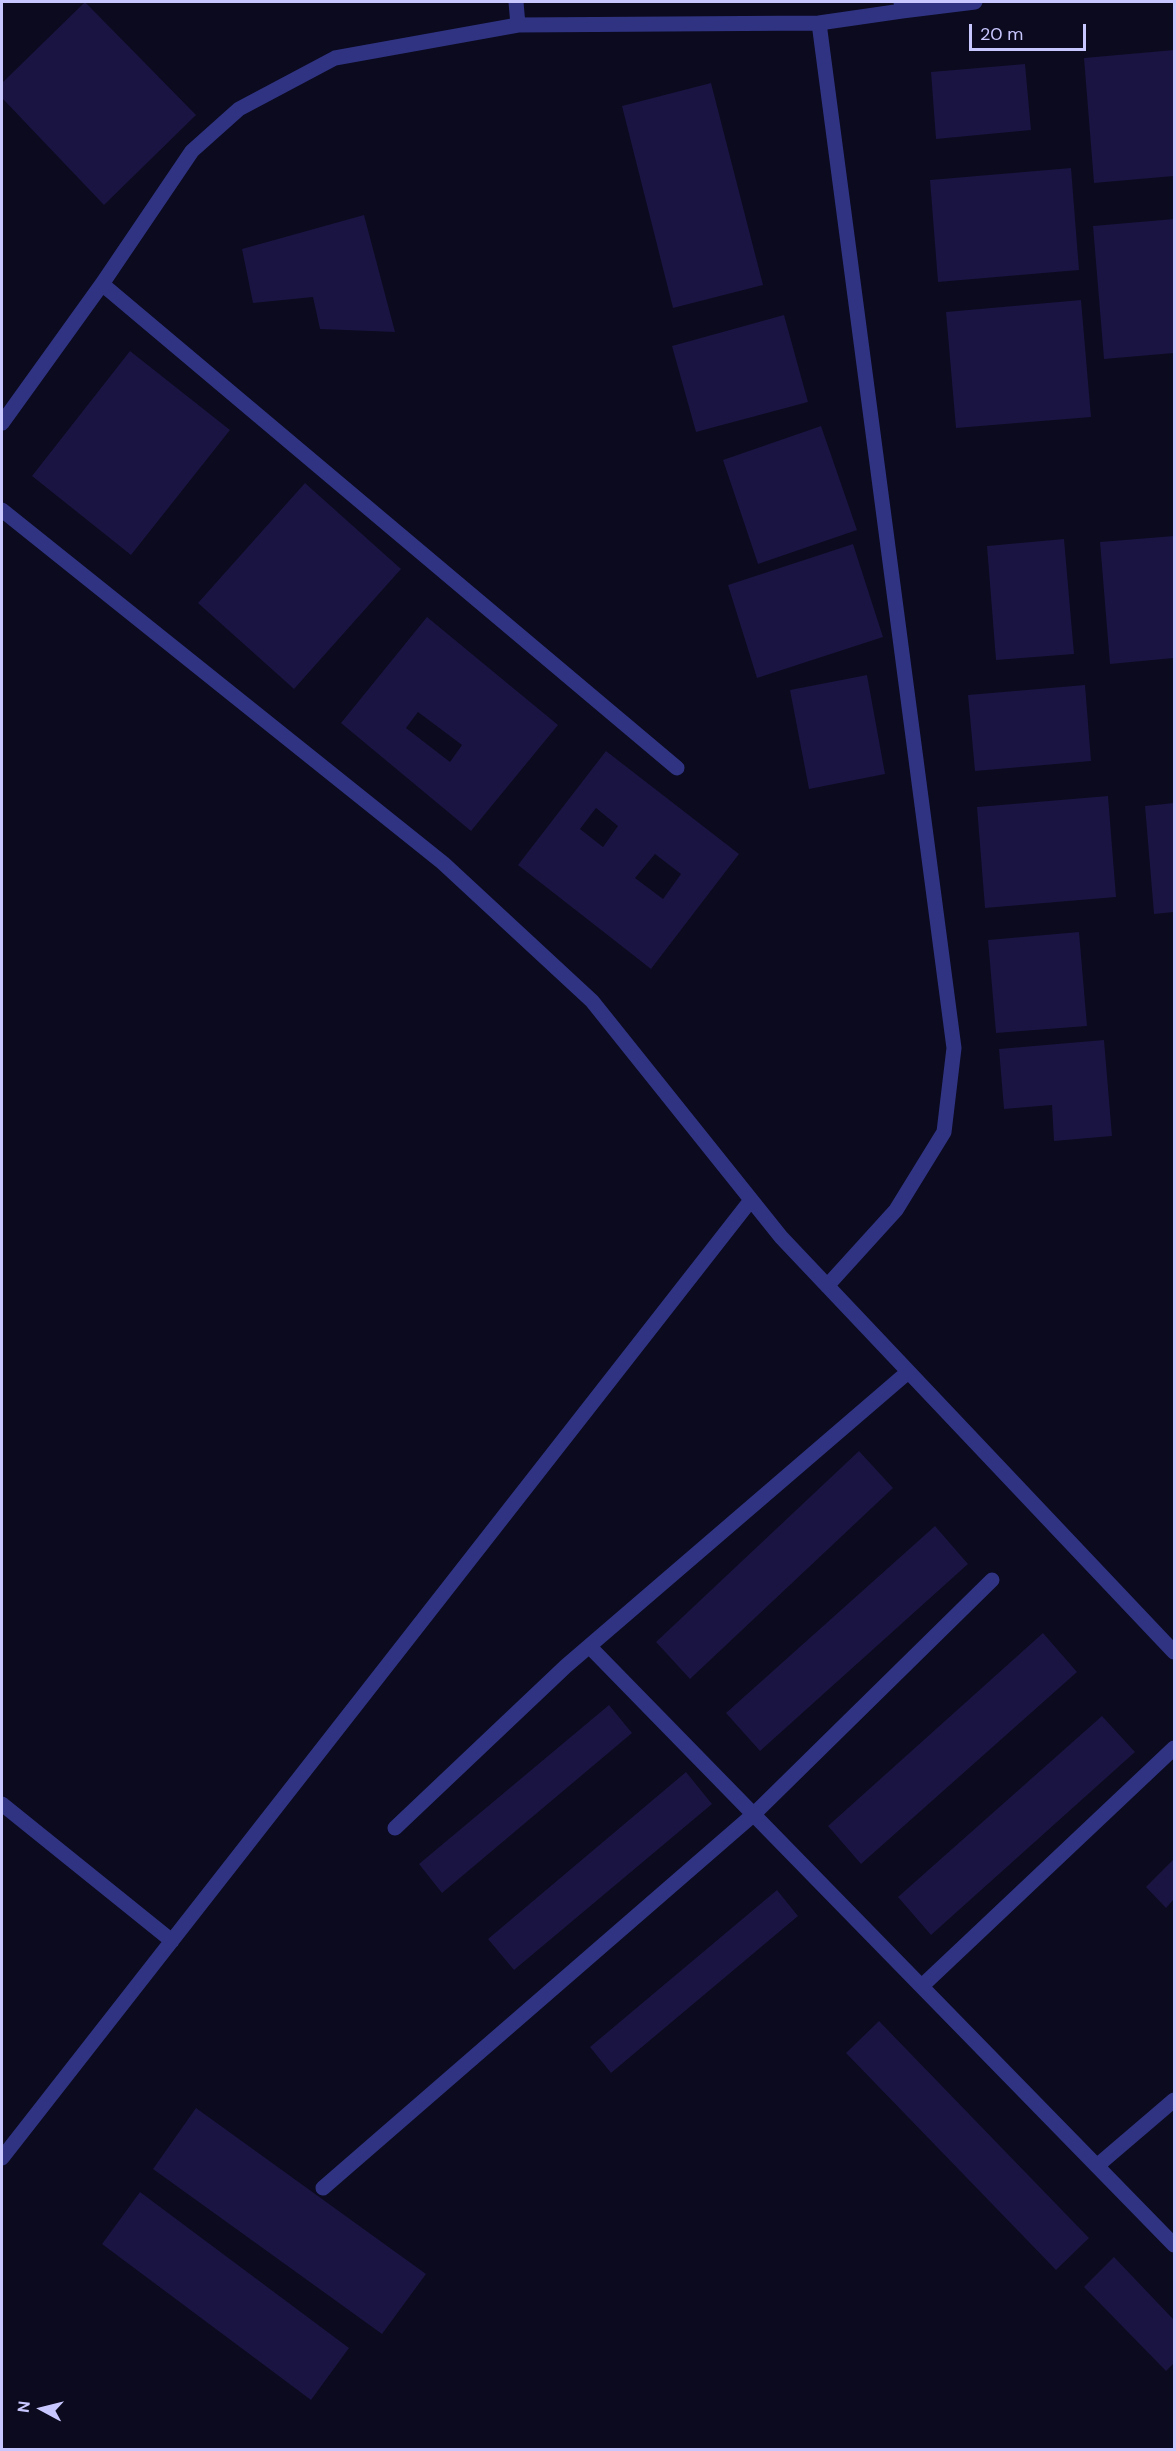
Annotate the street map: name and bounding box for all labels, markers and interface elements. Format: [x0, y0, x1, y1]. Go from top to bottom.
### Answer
scale bar [972, 12, 1089, 50]
text: 20 m [980, 22, 1023, 46]
north arrow [12, 2379, 72, 2439]
text: N [13, 2400, 35, 2414]

